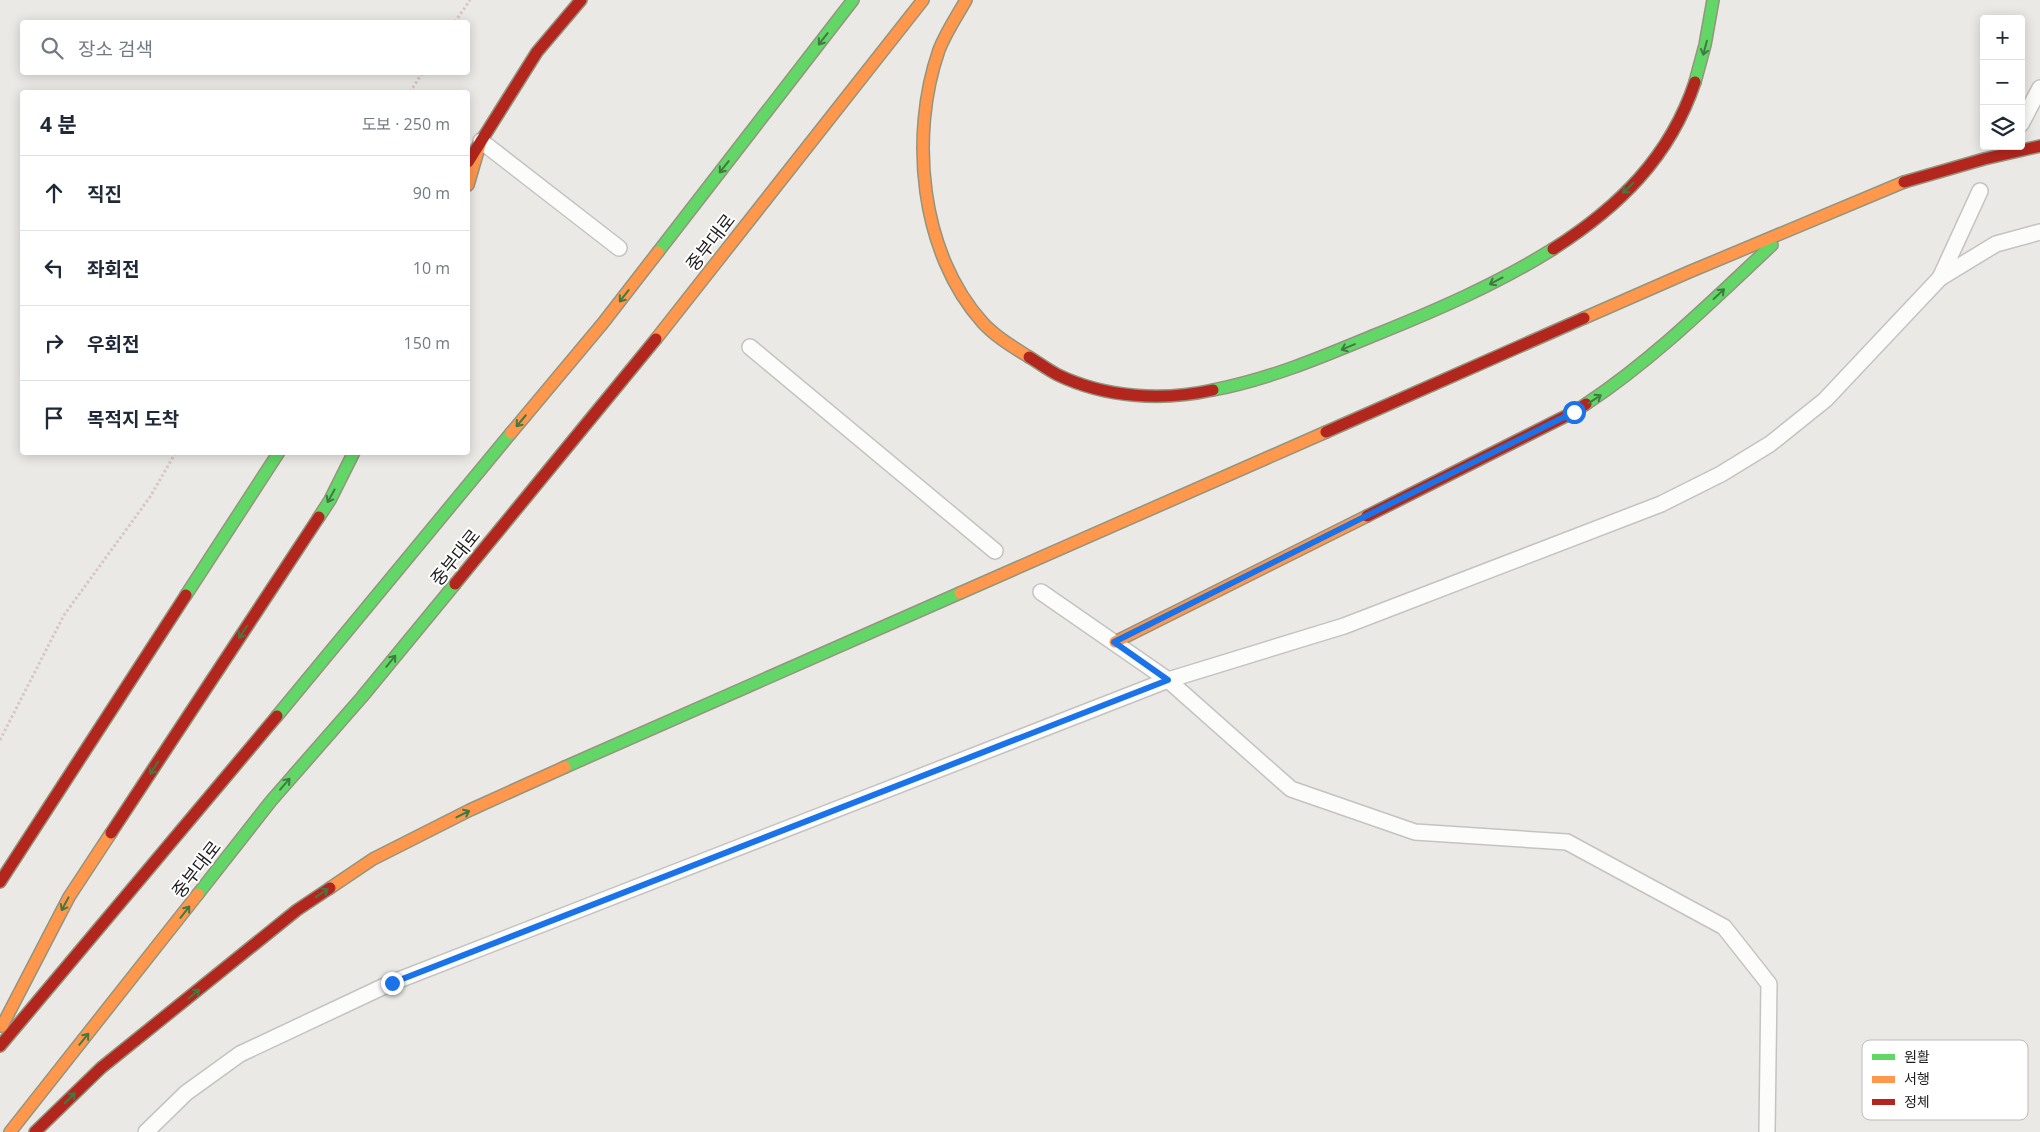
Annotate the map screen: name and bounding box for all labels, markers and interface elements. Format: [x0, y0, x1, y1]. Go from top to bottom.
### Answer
map controls [1980, 15, 2025, 150]
button: + [1980, 15, 2025, 60]
search box [20, 20, 470, 75]
one-way arrow [818, 32, 829, 45]
icon: search [38, 34, 66, 62]
text: 장소 검색 [78, 36, 153, 62]
one-way arrow [1700, 40, 1710, 56]
button: − [1980, 60, 2025, 105]
button: layers [1980, 105, 2025, 150]
text: 4 분 [40, 110, 77, 138]
text: 도보 · 250 m [362, 113, 450, 135]
one-way arrow [718, 160, 729, 173]
icon: ahead [40, 179, 68, 207]
text: 직진 [87, 181, 122, 207]
text: 90 m [413, 182, 450, 204]
one-way arrow [1622, 182, 1634, 194]
street label: 중부대로 [680, 209, 740, 275]
icon: left [40, 254, 68, 282]
text: 좌회전 [87, 256, 139, 282]
text: 10 m [413, 257, 450, 279]
one-way arrow [1489, 276, 1504, 286]
one-way arrow [1713, 288, 1725, 300]
one-way arrow [619, 289, 630, 302]
icon: right [40, 329, 68, 357]
text: 우회전 [87, 331, 139, 357]
text: 150 m [404, 332, 450, 354]
one-way arrow [1341, 342, 1356, 352]
one-way arrow [1587, 393, 1601, 403]
route start [1563, 401, 1586, 424]
icon: arrive [40, 404, 68, 432]
text: 목적지 도착 [87, 406, 179, 432]
one-way arrow [516, 415, 527, 428]
one-way arrow [326, 488, 336, 503]
street label: 중부대로 [425, 524, 485, 590]
one-way arrow [238, 625, 248, 639]
one-way arrow [386, 655, 397, 668]
one-way arrow [149, 761, 159, 775]
one-way arrow [279, 778, 290, 791]
one-way arrow [455, 809, 470, 818]
street label: 중부대로 [166, 836, 226, 902]
one-way arrow [314, 888, 328, 898]
one-way arrow [60, 896, 69, 911]
one-way arrow [179, 906, 190, 919]
route end [381, 972, 404, 995]
one-way arrow [187, 988, 200, 999]
one-way arrow [78, 1033, 89, 1046]
legend [1862, 1040, 2028, 1120]
text: 원활 [1904, 1047, 1930, 1066]
text: 서행 [1904, 1069, 1930, 1088]
one-way arrow [64, 1092, 76, 1104]
text: 정체 [1904, 1092, 1930, 1111]

